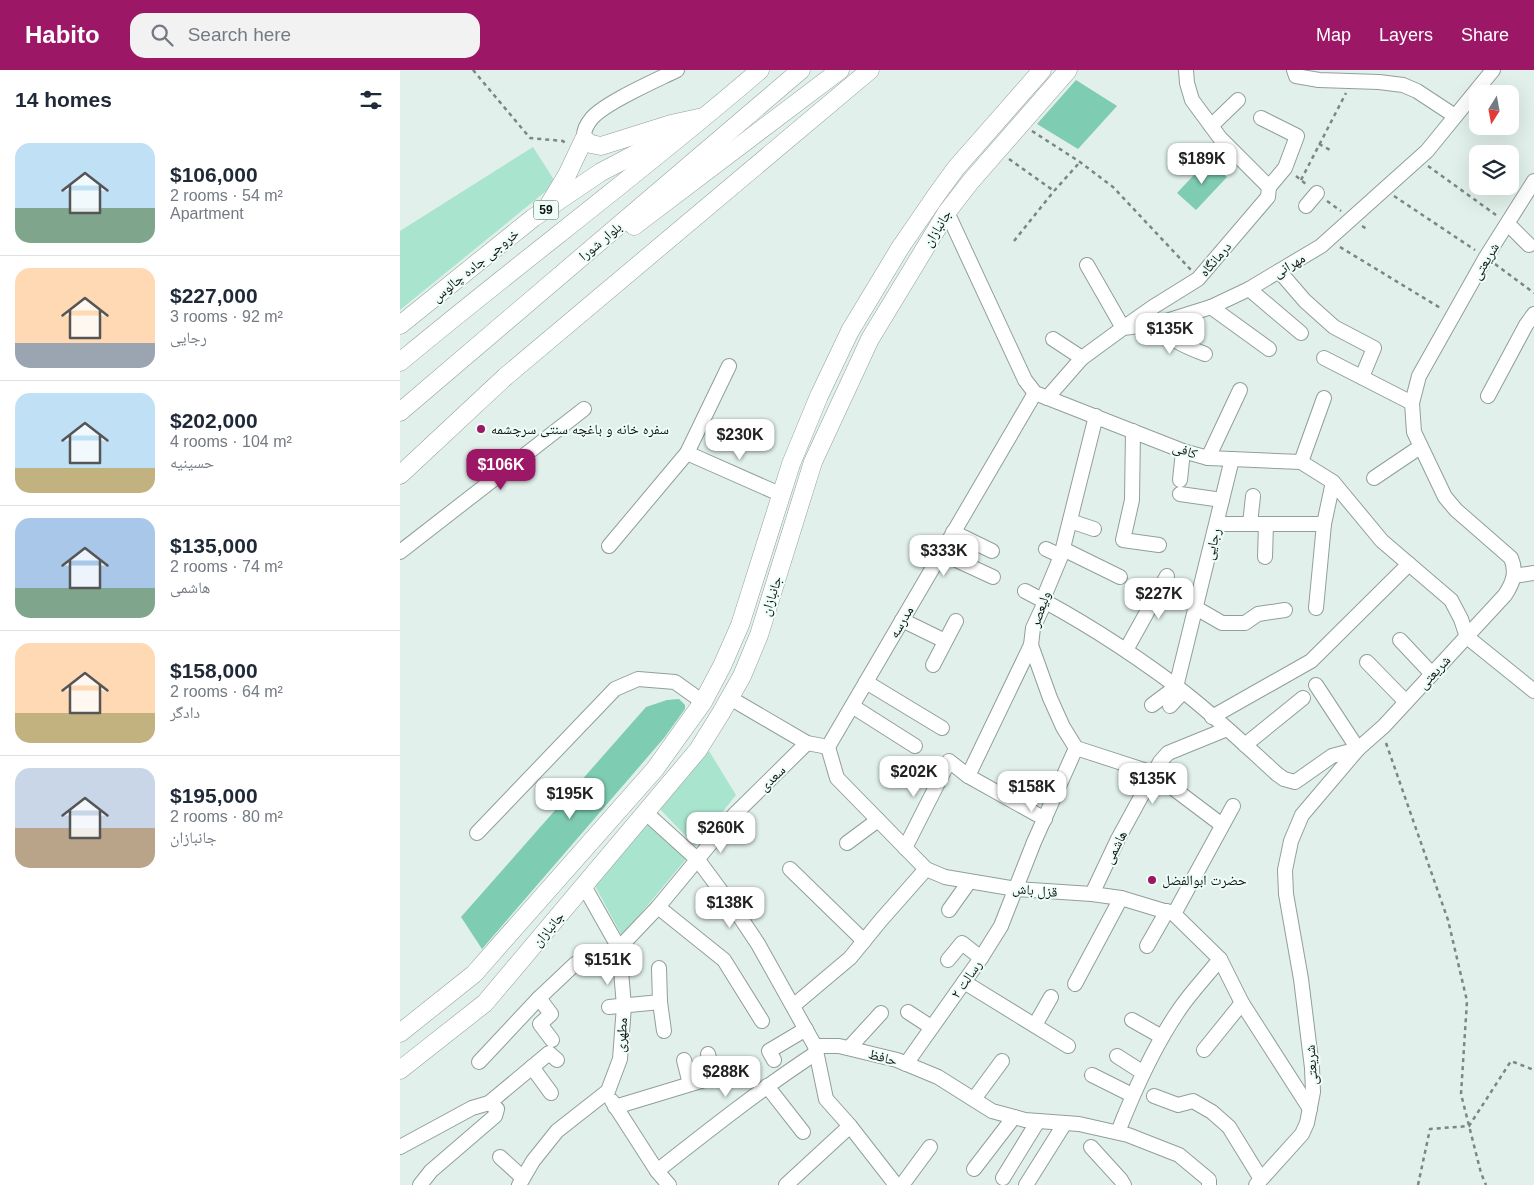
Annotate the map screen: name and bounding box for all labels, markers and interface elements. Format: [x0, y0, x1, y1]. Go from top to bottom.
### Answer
search box [130, 13, 480, 58]
text: Habito [25, 21, 100, 48]
icon: search [148, 21, 176, 49]
text: Search here [188, 24, 291, 45]
text: Map [1316, 25, 1351, 45]
text: Layers [1379, 25, 1433, 45]
text: Share [1461, 25, 1509, 45]
north arrow [1469, 85, 1519, 135]
map controls [1469, 85, 1519, 195]
icon: filters [357, 86, 385, 114]
text: 14 homes [15, 88, 112, 111]
pin: $189K [1167, 142, 1237, 185]
button: layers [1469, 145, 1519, 195]
text: $189K [1178, 150, 1226, 167]
icon: home [55, 163, 115, 223]
text: $106,000 [170, 163, 258, 186]
text: 2 rooms · 54 m² [170, 187, 283, 204]
road number: 59 [534, 200, 558, 220]
text: Apartment [170, 205, 244, 222]
street label: جانبازان [919, 206, 956, 250]
street label: بلوار شورا [575, 218, 625, 264]
street label: خروجی جاده چالوس [428, 225, 523, 306]
street label: درمانگاه [1196, 238, 1235, 280]
street label: شریعتی [1468, 240, 1503, 283]
street label: مهرانی [1270, 250, 1308, 281]
text: $227,000 [170, 284, 258, 307]
icon: home [55, 288, 115, 348]
text: 3 rooms · 92 m² [170, 308, 283, 325]
pin: $135K [1135, 312, 1205, 355]
text: $135K [1146, 320, 1194, 337]
text: رجایی [170, 329, 207, 346]
text: $202,000 [170, 409, 258, 432]
icon: home [55, 413, 115, 473]
pin: $230K [705, 418, 775, 461]
place label: سفره خانه و باغچه سنتی سرچشمه [491, 421, 669, 438]
marker: سفره خانه و باغچه سنتی سرچشمه [475, 423, 487, 435]
text: $230K [716, 426, 764, 443]
text: 4 rooms · 104 m² [170, 433, 292, 450]
street label: کافی [1170, 438, 1200, 463]
pin: $106K [466, 448, 536, 491]
text: حسینیه [170, 454, 214, 471]
text: $106K [477, 456, 525, 473]
street label: رجایی [1200, 526, 1225, 562]
text: $135,000 [170, 534, 258, 557]
pin: $333K [909, 534, 979, 577]
icon: home [55, 538, 115, 598]
text: $333K [920, 542, 968, 559]
text: 2 rooms · 74 m² [170, 558, 283, 575]
street label: جانبازان [757, 574, 786, 618]
pin: $227K [1124, 578, 1194, 620]
text: هاشمی [170, 579, 210, 596]
text: $227K [1135, 585, 1183, 602]
street label: ولیعصر [1026, 589, 1055, 630]
street label: مدرسه [886, 603, 917, 641]
street label: شریعتی [1414, 652, 1454, 693]
text: $158,000 [170, 659, 258, 682]
icon: home [55, 663, 115, 723]
text: 2 rooms · 64 m² [170, 683, 283, 700]
text: دادگر [170, 704, 200, 721]
pin: $202K [879, 756, 949, 798]
street label: سعدی [756, 762, 789, 795]
pin: $135K [1118, 762, 1188, 805]
text: $202K [890, 763, 938, 780]
pin: $158K [997, 770, 1067, 813]
text: $135K [1129, 770, 1177, 787]
pin: $195K [535, 778, 605, 820]
text: $158K [1008, 778, 1056, 795]
text: $195,000 [170, 784, 258, 807]
text: $195K [546, 785, 594, 802]
icon: home [55, 788, 115, 848]
text: 2 rooms · 80 m² [170, 808, 283, 825]
pin: $260K [686, 812, 756, 854]
text: $260K [697, 819, 745, 836]
street label: هاشمی [1100, 828, 1131, 867]
text: جانبازان [170, 829, 217, 846]
place label: حضرت ابوالفضل [1162, 872, 1247, 889]
marker: حضرت ابوالفضل [1146, 874, 1158, 886]
street label: قزل باش [1012, 880, 1058, 901]
pin: $138K [695, 886, 765, 929]
text: $138K [706, 894, 754, 911]
street label: جانبازان [529, 908, 568, 950]
pin: $151K [573, 944, 643, 986]
text: $151K [584, 951, 632, 968]
street label: رسالت ۲ [947, 957, 986, 1002]
street label: مطهری [612, 1017, 631, 1053]
street label: شریعتی [1302, 1044, 1321, 1086]
street label: حافظ [867, 1045, 899, 1069]
pin: $288K [691, 1056, 761, 1098]
text: $288K [702, 1063, 750, 1080]

